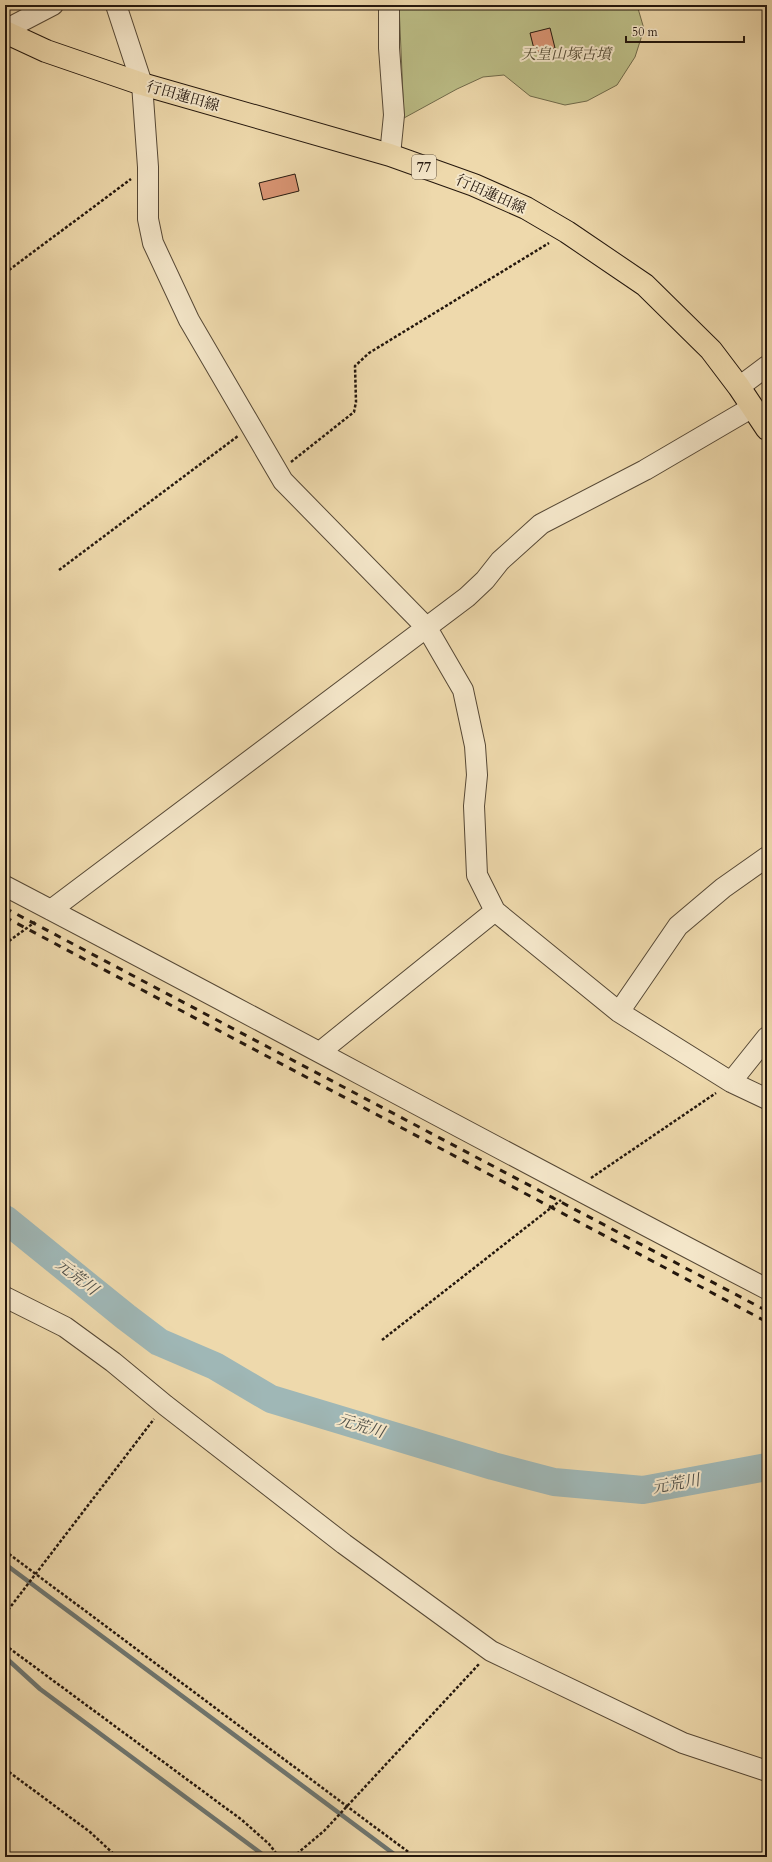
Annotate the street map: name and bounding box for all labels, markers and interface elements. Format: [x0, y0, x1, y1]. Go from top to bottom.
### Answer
scale bar [626, 18, 744, 44]
text: 50 m [632, 24, 659, 40]
park label: 天皇山塚古墳 [521, 44, 613, 64]
street label: 行田蓮田線 [144, 76, 222, 116]
road number: 77 [412, 155, 436, 179]
street label: 行田蓮田線 [453, 170, 529, 218]
water label: 元荒川 [51, 1254, 104, 1302]
water label: 元荒川 [335, 1408, 389, 1444]
water label: 元荒川 [650, 1469, 704, 1499]

